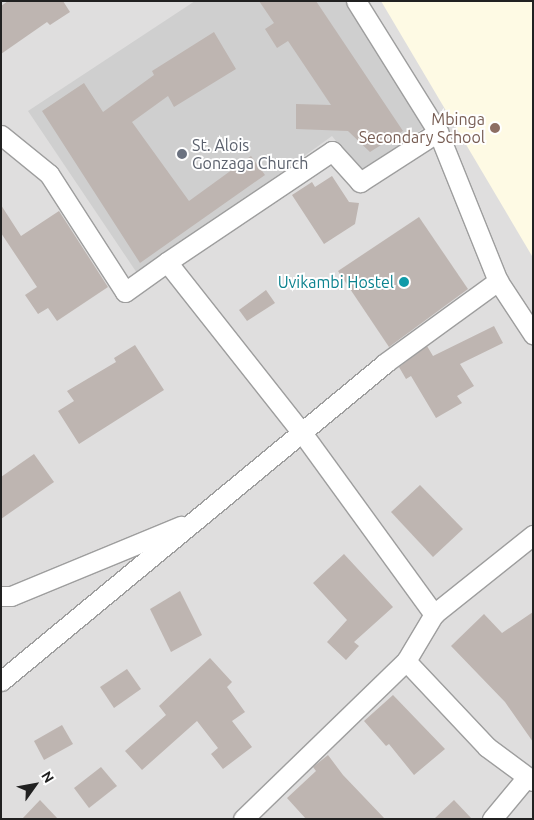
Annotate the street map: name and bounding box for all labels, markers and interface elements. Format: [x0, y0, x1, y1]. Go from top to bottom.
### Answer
place label: Mbinga Secondary School [359, 109, 485, 147]
marker: Mbinga Secondary School [489, 122, 501, 134]
place label: St. Alois Gonzaga Church [192, 135, 308, 173]
marker: St. Alois Gonzaga Church [176, 148, 188, 160]
place label: Uvikambi Hostel [278, 272, 394, 292]
marker: Uvikambi Hostel [398, 276, 410, 288]
north arrow [10, 760, 60, 810]
text: N [38, 768, 57, 786]

